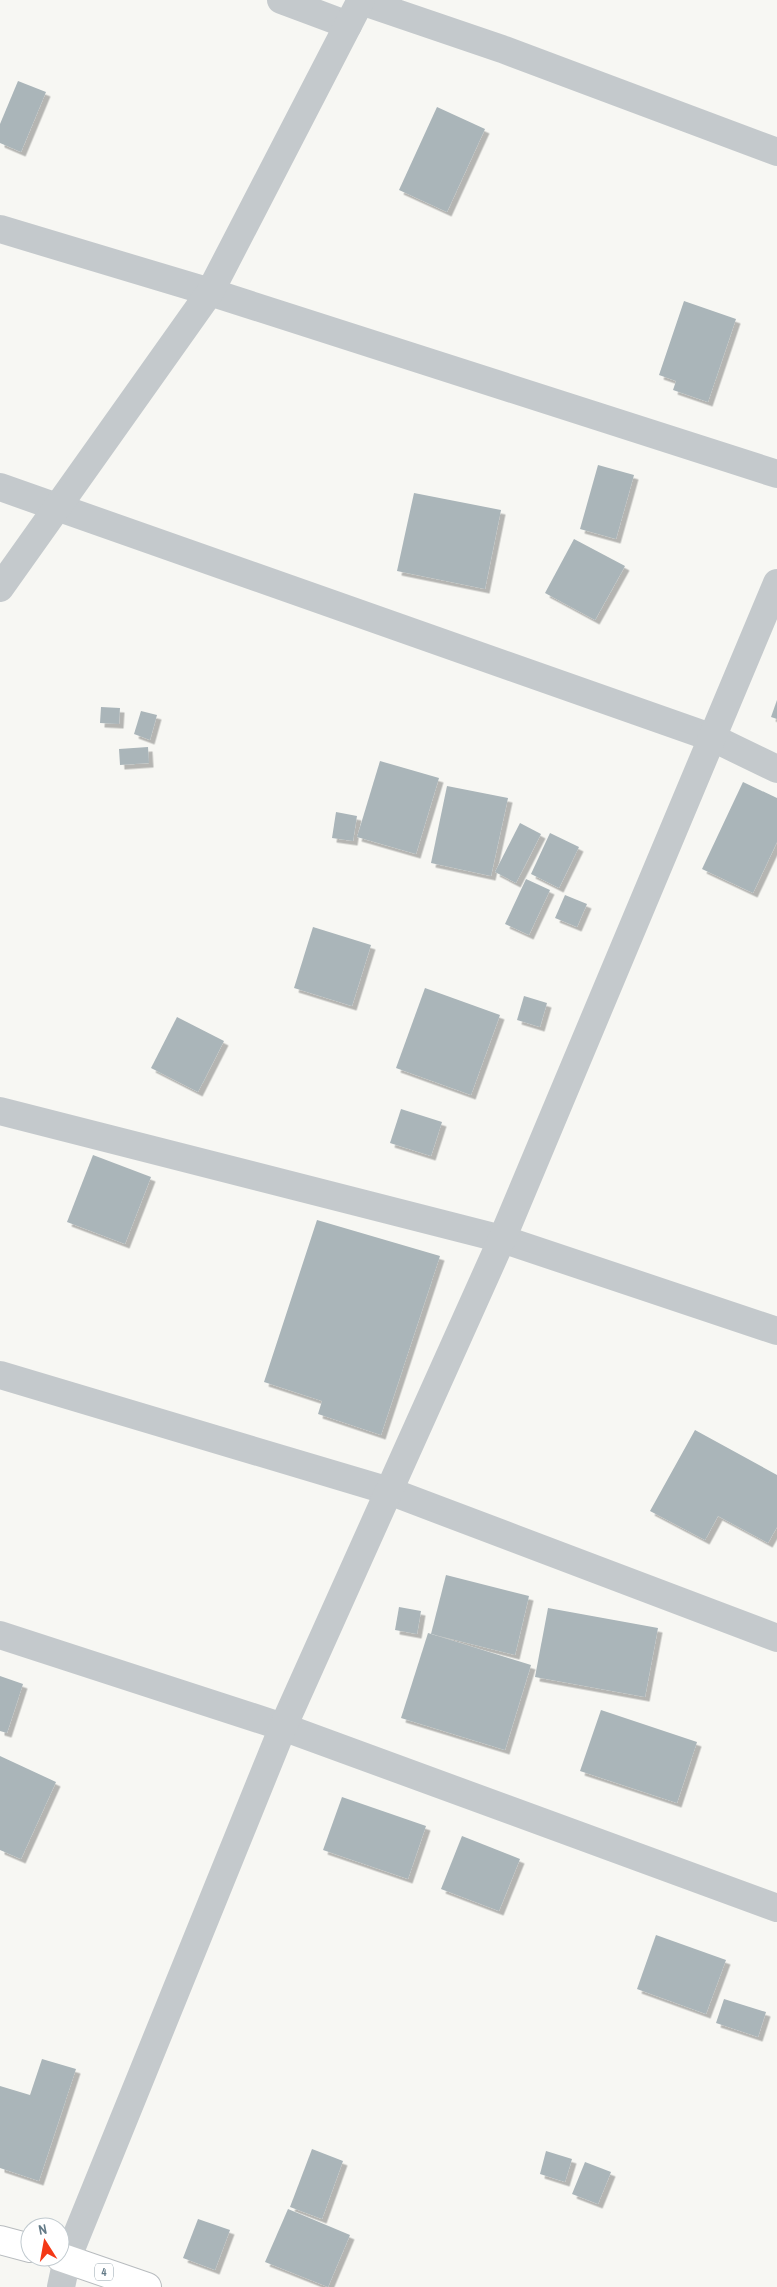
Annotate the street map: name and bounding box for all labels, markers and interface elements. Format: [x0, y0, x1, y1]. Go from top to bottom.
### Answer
north arrow [20, 2217, 70, 2267]
text: N [37, 2220, 48, 2239]
road number: 4 [95, 2264, 113, 2280]

